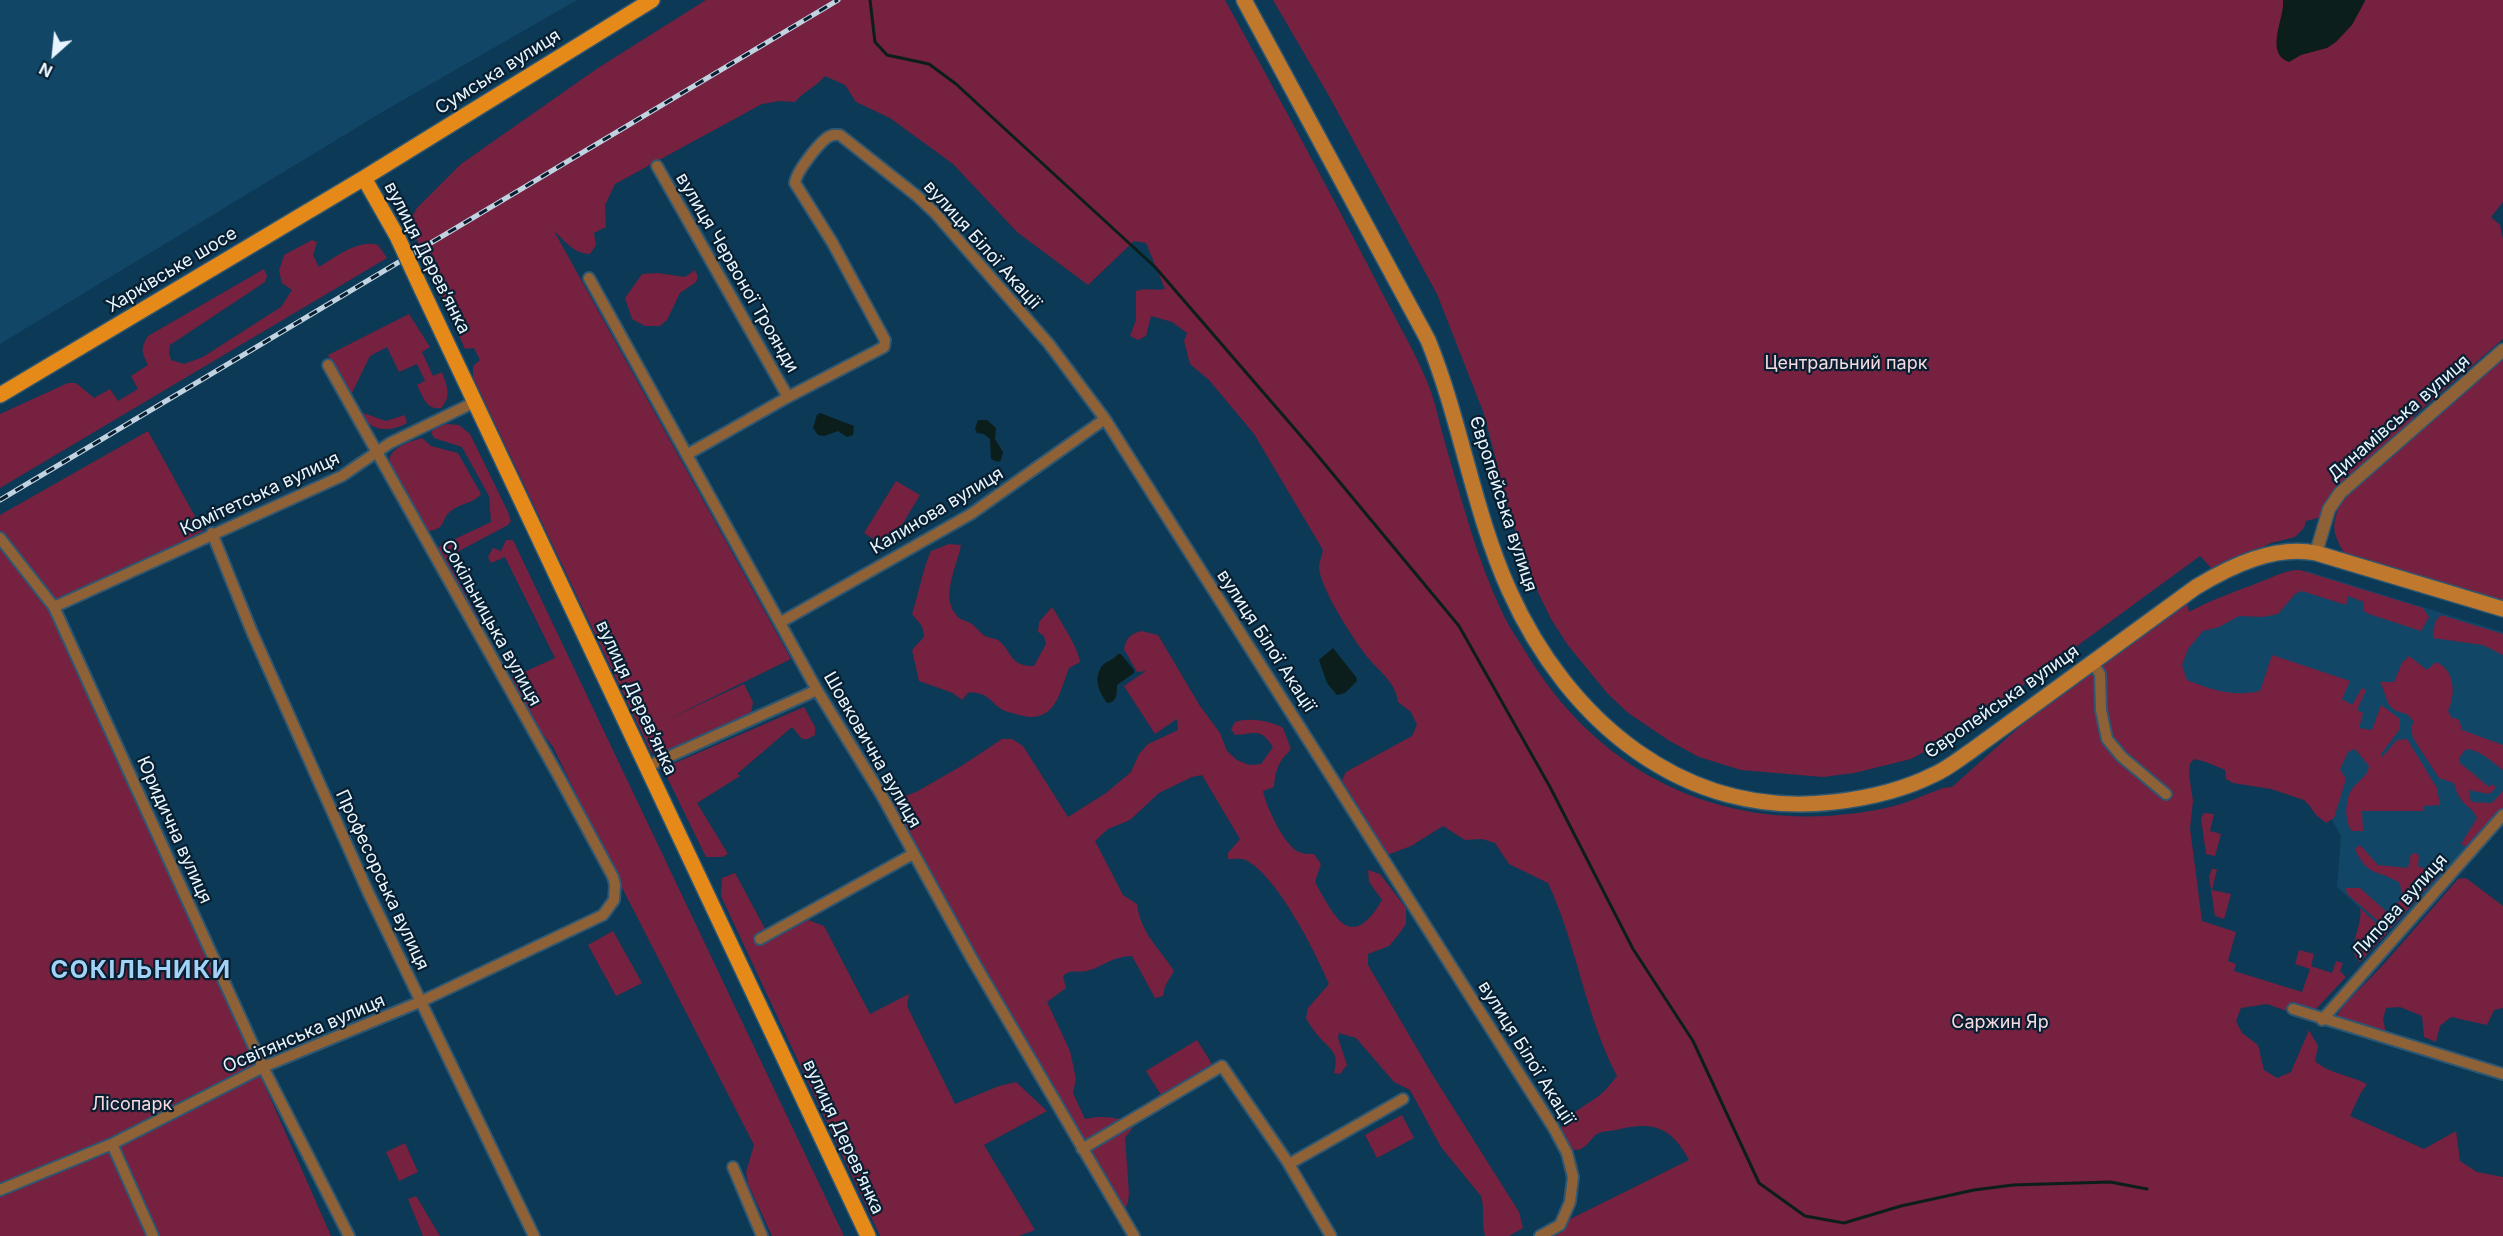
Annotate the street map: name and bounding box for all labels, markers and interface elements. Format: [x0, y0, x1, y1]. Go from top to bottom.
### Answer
north arrow [24, 24, 84, 84]
street label: Сумська вулиця [431, 25, 565, 119]
text: N [36, 58, 56, 82]
street label: вулиця Червоної Троянди [671, 169, 803, 377]
street label: вулиця Білої Акації [919, 176, 1045, 314]
street label: вулиця Дерев’янка [379, 178, 475, 338]
street label: Харківське шосе [103, 223, 241, 317]
street label: Динамівська вулиця [2324, 350, 2474, 486]
park label: Центральний парк [1765, 353, 1927, 375]
street label: Європейська вулиця [1464, 413, 1542, 595]
street label: Комітетська вулиця [177, 448, 343, 540]
street label: Калинова вулиця [867, 463, 1007, 559]
street label: Сокільницька вулиця [436, 536, 546, 710]
street label: вулиця Білої Акації [1212, 566, 1320, 716]
street label: вулиця Дерев’янка [591, 617, 681, 779]
street label: Європейська вулиця [1921, 641, 2083, 763]
street label: Шовковична вулиця [819, 668, 925, 832]
street label: Юридична вулиця [132, 753, 216, 907]
street label: Професорська вулиця [331, 786, 433, 974]
street label: Липова вулиця [2348, 850, 2452, 962]
district label: СОКІЛЬНИКИ [51, 957, 231, 985]
street label: вулиця Білої Акації [1473, 977, 1579, 1129]
street label: Освітянська вулиця [220, 990, 388, 1078]
park label: Саржин Яр [1951, 1012, 2049, 1034]
street label: вулиця Дерев’янка [798, 1056, 888, 1218]
park label: Лісопарк [92, 1094, 172, 1116]

